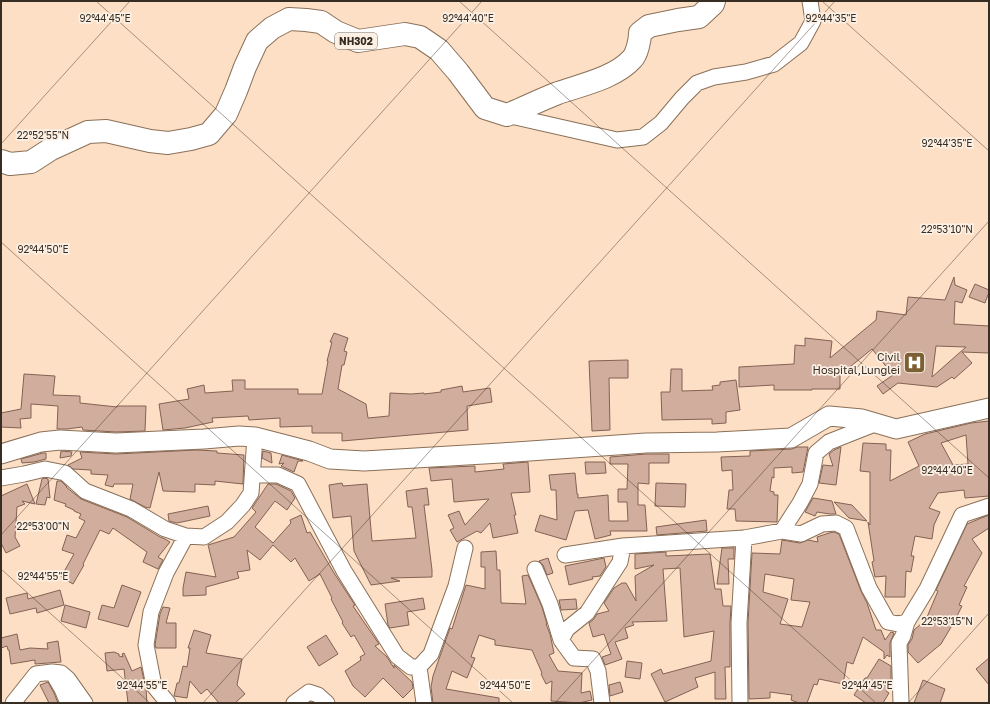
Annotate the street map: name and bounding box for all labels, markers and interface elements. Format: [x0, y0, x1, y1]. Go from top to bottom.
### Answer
text: 92°44'45"E [79, 12, 131, 24]
text: 92°44'40"E [442, 12, 494, 24]
text: 92°44'35"E [806, 12, 856, 24]
road number: NH302 [335, 33, 377, 49]
text: 22°52'55"N [17, 129, 69, 141]
text: 92°44'35"E [922, 137, 972, 149]
text: 22°53'10"N [921, 223, 973, 235]
text: 92°44'50"E [17, 243, 69, 255]
hospital icon: Civil Hospital,Lunglei [902, 349, 928, 375]
place label: Civil Hospital,Lunglei [813, 350, 900, 376]
text: 92°44'40"E [921, 464, 973, 476]
text: 22°53'00"N [16, 520, 70, 532]
text: 92°44'55"E [18, 570, 68, 582]
text: 22°53'15"N [921, 615, 973, 627]
text: 92°44'55"E [117, 679, 167, 691]
text: 92°44'50"E [479, 679, 531, 691]
text: 92°44'45"E [841, 679, 893, 691]

